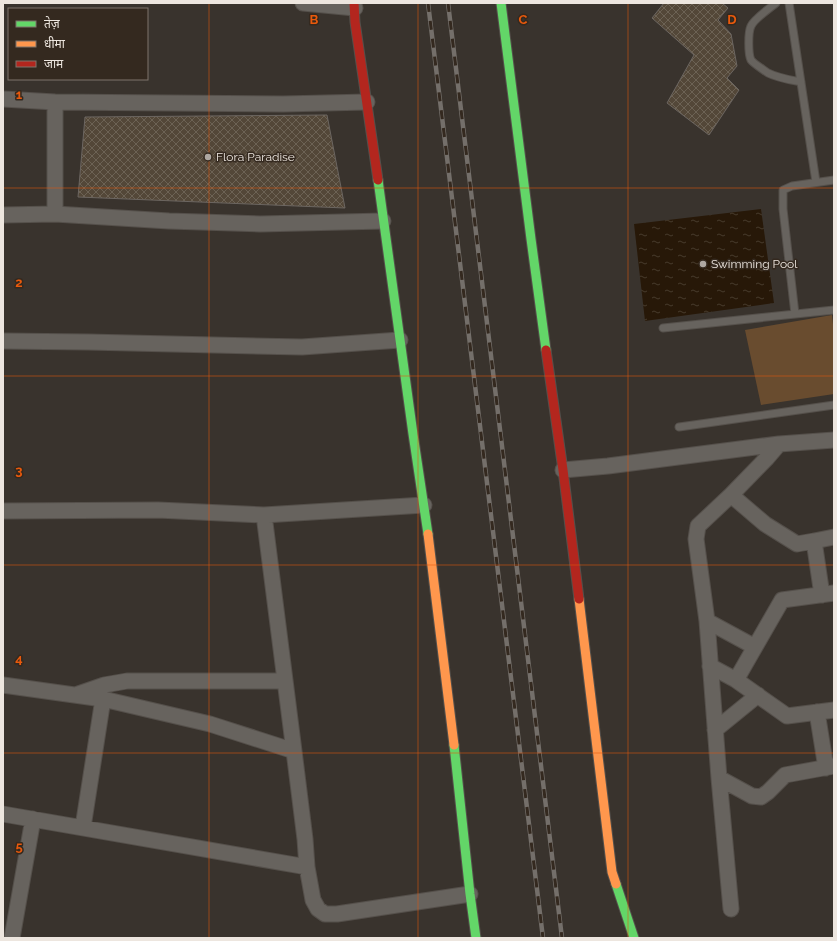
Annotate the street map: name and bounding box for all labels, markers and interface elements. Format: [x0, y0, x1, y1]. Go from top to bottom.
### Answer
legend [8, 8, 148, 80]
text: B [310, 12, 319, 27]
text: C [519, 12, 528, 27]
text: D [727, 12, 737, 27]
text: तेज़ [44, 16, 61, 31]
text: धीमा [44, 36, 66, 51]
text: जाम [44, 57, 64, 71]
text: 1 [16, 87, 23, 102]
place label: Flora Paradise [216, 150, 295, 164]
marker: Flora Paradise [203, 152, 213, 162]
place label: Swimming Pool [711, 257, 798, 271]
marker: Swimming Pool [698, 259, 708, 269]
text: 2 [15, 275, 23, 290]
text: 3 [15, 463, 23, 478]
text: 4 [15, 651, 23, 666]
text: 5 [15, 839, 23, 854]

